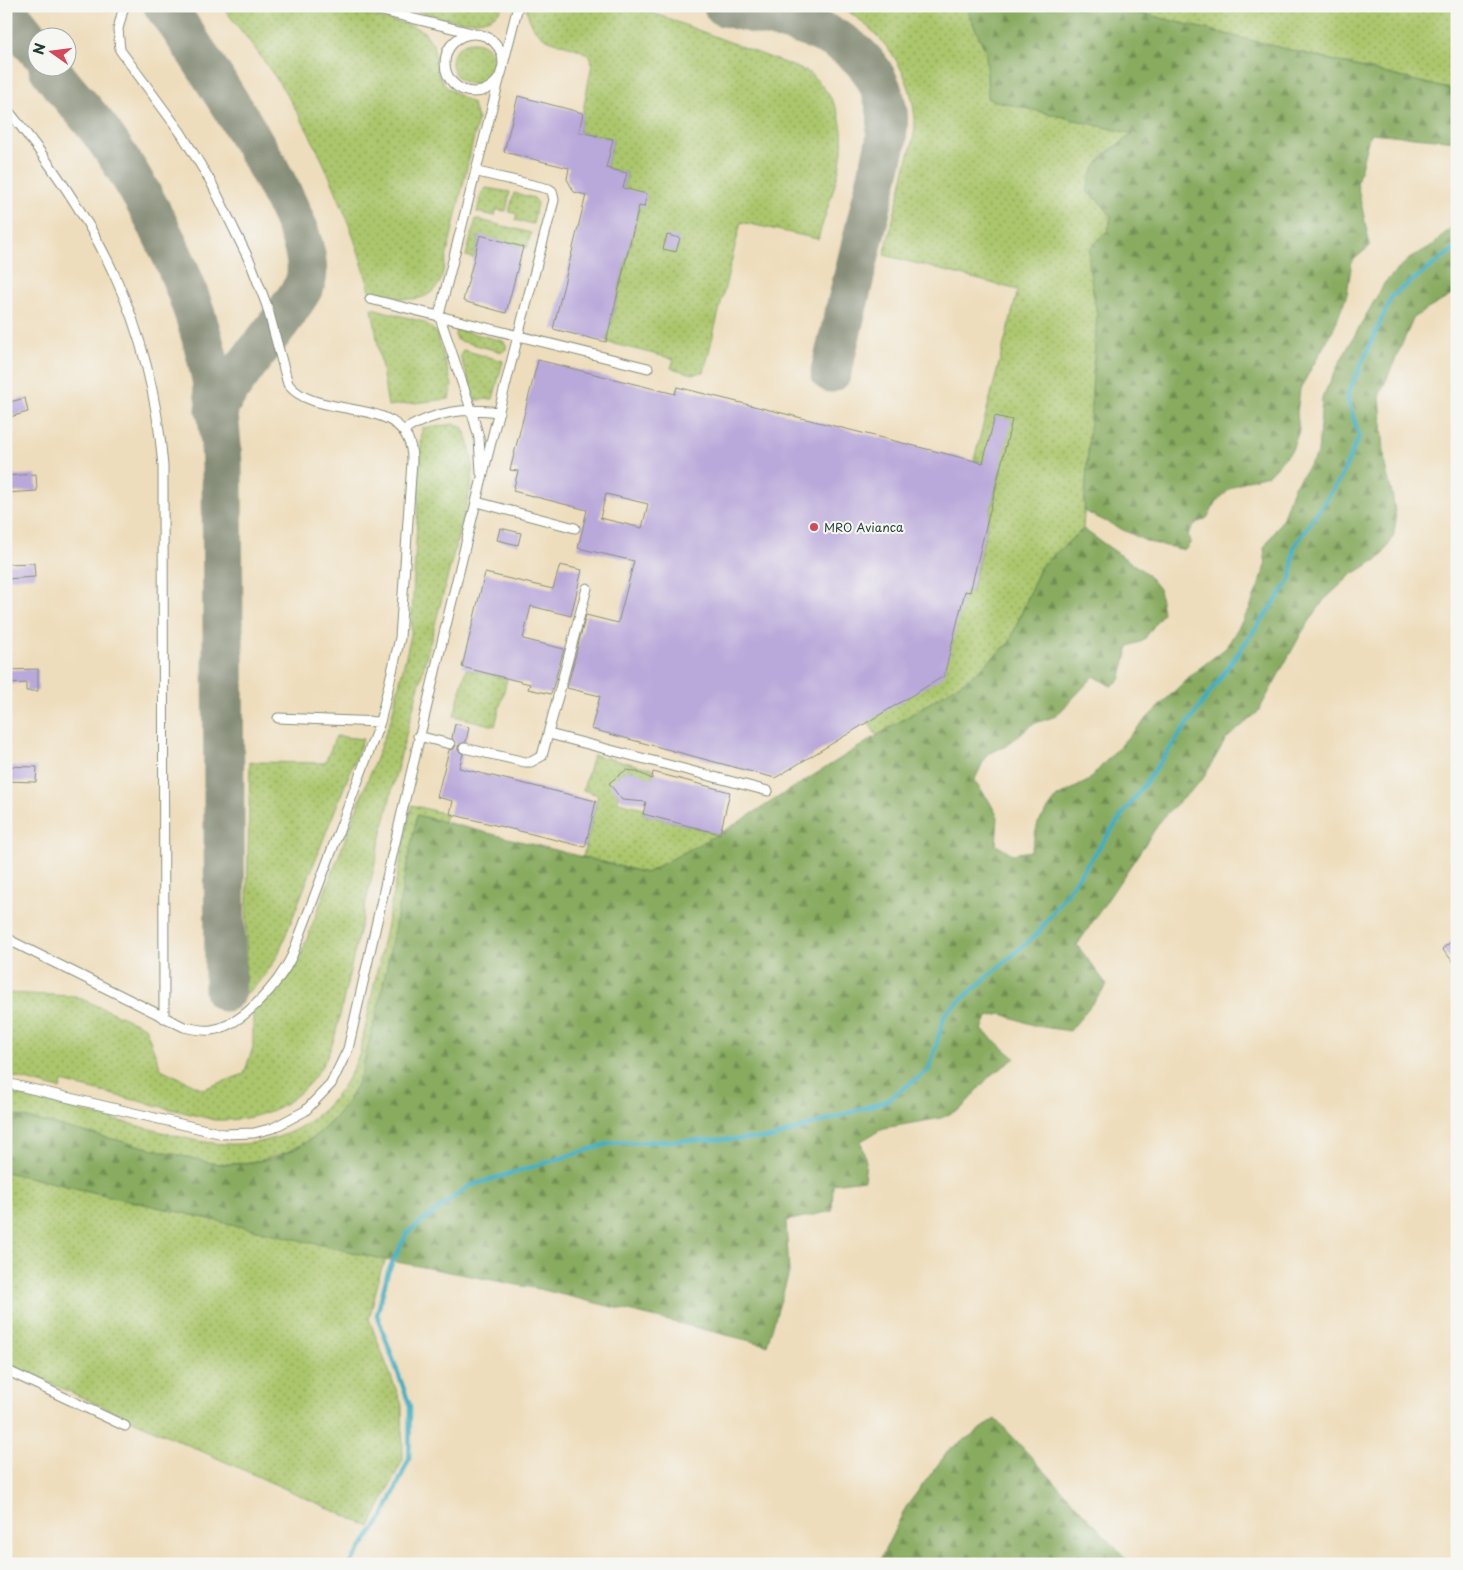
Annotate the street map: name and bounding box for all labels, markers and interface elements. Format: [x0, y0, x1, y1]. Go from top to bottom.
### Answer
north arrow [28, 28, 78, 78]
text: N [27, 41, 50, 57]
place label: MRO Avianca [824, 518, 904, 536]
marker: MRO Avianca [808, 521, 820, 533]

